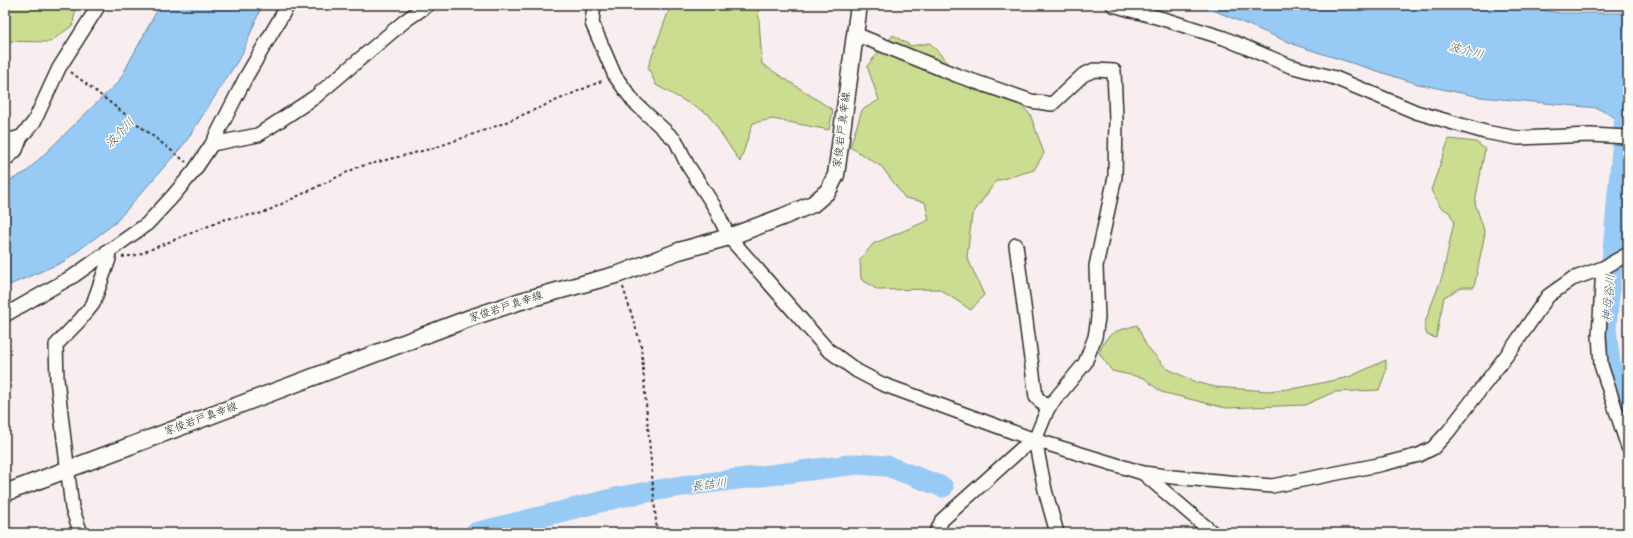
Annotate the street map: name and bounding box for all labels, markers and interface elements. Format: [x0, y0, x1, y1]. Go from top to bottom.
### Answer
water label: 波介川 [1446, 37, 1486, 65]
street label: 家俊岩戸真幸線 [828, 91, 856, 169]
water label: 波介川 [101, 113, 139, 153]
water label: 神母谷川 [1597, 273, 1621, 323]
street label: 家俊岩戸真幸線 [467, 287, 545, 327]
street label: 家俊岩戸真幸線 [162, 397, 240, 441]
water label: 長詰川 [690, 473, 728, 497]

